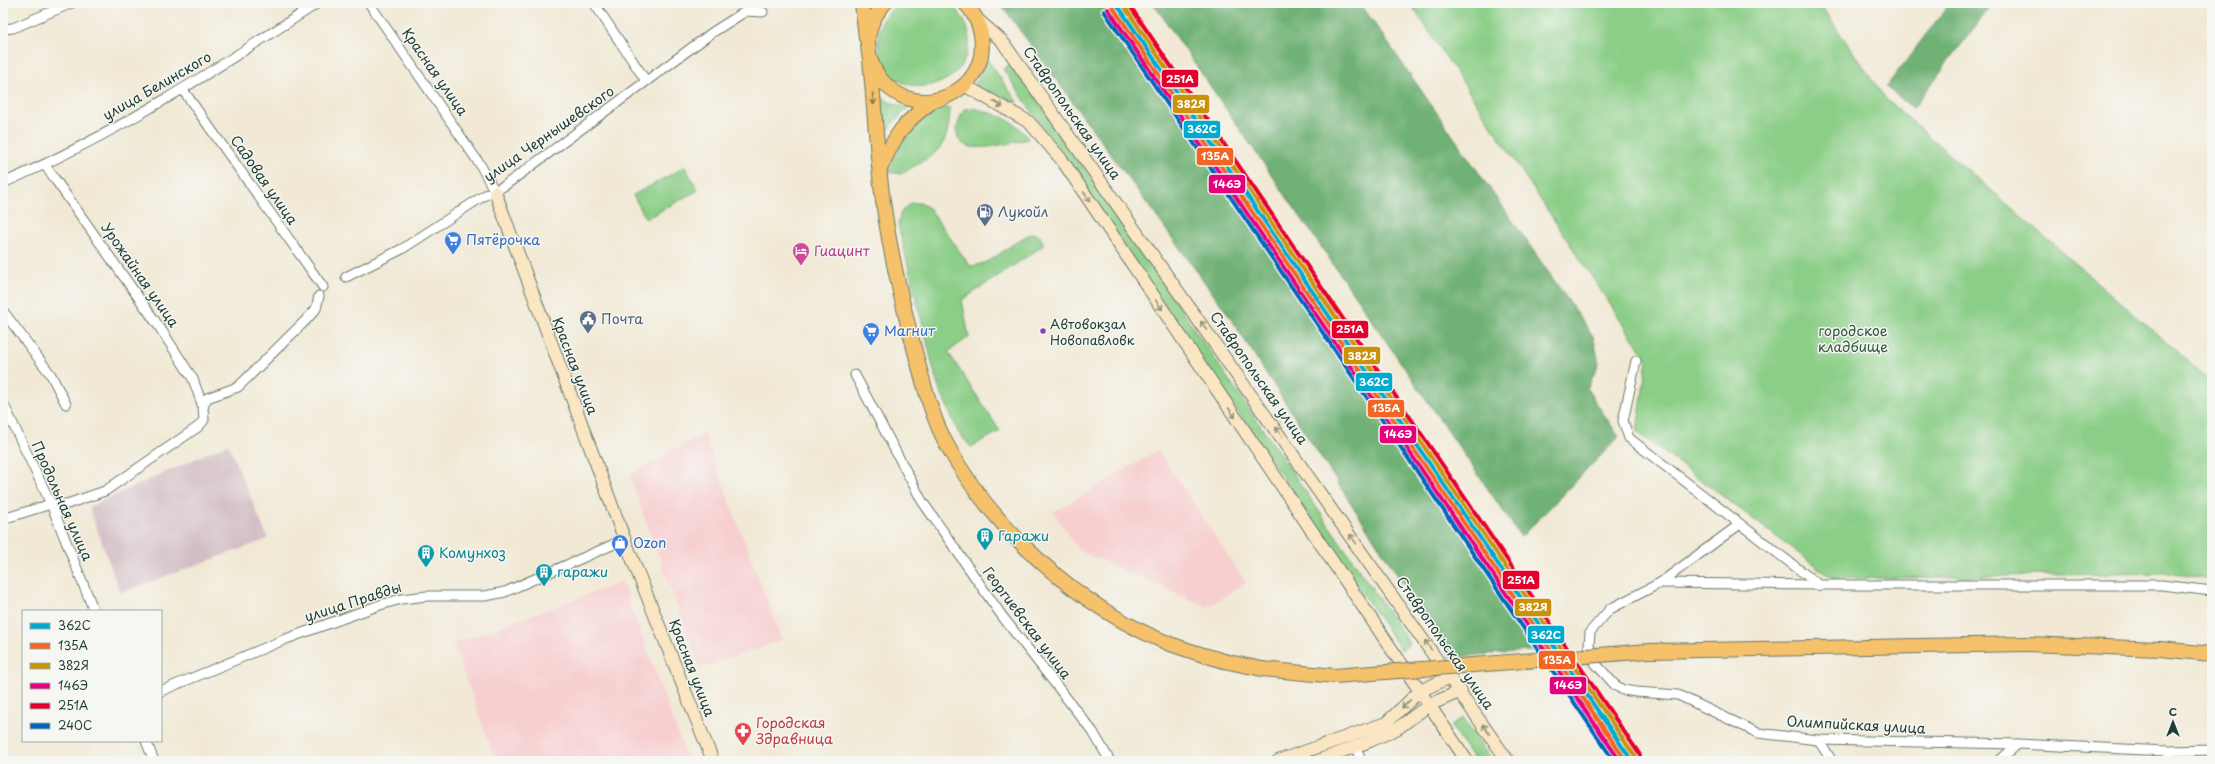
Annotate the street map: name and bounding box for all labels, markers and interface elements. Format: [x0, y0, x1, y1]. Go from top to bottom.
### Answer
street label: Красная улица [397, 24, 474, 120]
street label: Ставропольская улица [1018, 42, 1127, 184]
street label: улица Белинского [98, 46, 215, 125]
line badge: 251А [1161, 69, 1199, 88]
text: 251А [1166, 70, 1194, 87]
street label: улица Чернышевского [479, 80, 618, 187]
one-way arrow [870, 92, 877, 105]
line badge: 382Я [1172, 94, 1210, 114]
text: 382Я [1177, 95, 1206, 112]
one-way arrow [992, 101, 1004, 109]
line badge: 362С [1183, 120, 1221, 139]
text: 362С [1187, 120, 1217, 137]
street label: Садовая улица [226, 131, 303, 229]
line badge: 135А [1196, 147, 1234, 166]
text: 135А [1201, 147, 1229, 164]
line badge: 146Э [1208, 174, 1246, 194]
text: 146Э [1213, 175, 1241, 192]
one-way arrow [1083, 191, 1091, 202]
place label: Лукойл [998, 201, 1048, 222]
fuel station icon: Лукойл [975, 202, 995, 227]
street label: Урожайная улица [96, 218, 185, 332]
place label: Пятёрочка [466, 229, 540, 250]
supermarket icon: Пятёрочка [443, 230, 463, 255]
place label: Гиацинт [814, 240, 870, 261]
hotel icon: Гиацинт [791, 241, 811, 266]
one-way arrow [1155, 299, 1163, 310]
street label: Ставропольская улица [1205, 307, 1314, 449]
place label: Почта [601, 308, 643, 329]
public building icon: Почта [578, 309, 598, 334]
street label: Красная улица [547, 314, 604, 418]
place label: Автовокзал Новопавловк [1050, 314, 1135, 349]
place label: Магнит [884, 320, 936, 341]
line badge: 251А [1331, 320, 1369, 339]
text: 251А [1336, 320, 1364, 337]
park label: городское кладбище [1818, 320, 1888, 357]
supermarket icon: Магнит [861, 321, 881, 346]
one-way arrow [1200, 321, 1208, 332]
marker: Автовокзал Новопавловк [1038, 326, 1048, 336]
line badge: 382Я [1343, 346, 1381, 365]
text: 382Я [1348, 347, 1377, 364]
line badge: 362С [1355, 372, 1393, 392]
text: 362С [1359, 373, 1389, 390]
line badge: 135А [1367, 399, 1405, 418]
text: 135А [1372, 399, 1400, 416]
one-way arrow [1228, 407, 1236, 418]
line badge: 146Э [1379, 425, 1417, 444]
text: 146Э [1384, 425, 1412, 442]
one-way arrow [1275, 427, 1283, 438]
street label: Продольная улица [27, 437, 98, 564]
place label: Гаражи [998, 525, 1049, 546]
building icon: Гаражи [975, 526, 995, 551]
place label: Ozon [633, 532, 666, 553]
shop icon: Ozon [610, 533, 630, 558]
one-way arrow [1349, 534, 1357, 545]
place label: Комунхоз [439, 542, 506, 563]
building icon: Комунхоз [416, 543, 436, 568]
place label: гаражи [557, 561, 608, 582]
building icon: гаражи [534, 562, 554, 587]
street label: Георгиевская улица [978, 562, 1077, 683]
line badge: 251А [1502, 570, 1540, 590]
text: 251А [1507, 571, 1535, 588]
street label: Ставропольская улица [1391, 572, 1500, 714]
street label: улица Правды [302, 576, 404, 627]
line badge: 382Я [1514, 598, 1552, 617]
text: 382Я [1519, 598, 1548, 615]
legend [22, 610, 162, 742]
text: 362С [58, 616, 91, 634]
street label: Красная улица [664, 616, 721, 720]
line badge: 362С [1527, 625, 1565, 644]
text: 362С [1531, 626, 1561, 643]
text: 135А [58, 636, 88, 654]
one-way arrow [1424, 640, 1432, 651]
line badge: 135А [1538, 650, 1576, 670]
text: 135А [1543, 651, 1571, 668]
text: 382Я [58, 656, 89, 674]
text: 146Э [58, 676, 88, 694]
line badge: 146Э [1549, 676, 1587, 695]
text: 146Э [1554, 676, 1582, 693]
text: 251А [58, 696, 88, 714]
one-way arrow [1401, 700, 1411, 709]
north arrow [2153, 702, 2193, 742]
text: С [2169, 703, 2177, 720]
street label: Олимпийская улица [1786, 710, 1926, 739]
place label: Городская Здравница [755, 712, 833, 749]
text: 240С [58, 716, 92, 734]
pharmacy icon: Городская Здравница [733, 721, 753, 746]
one-way arrow [1482, 724, 1490, 735]

